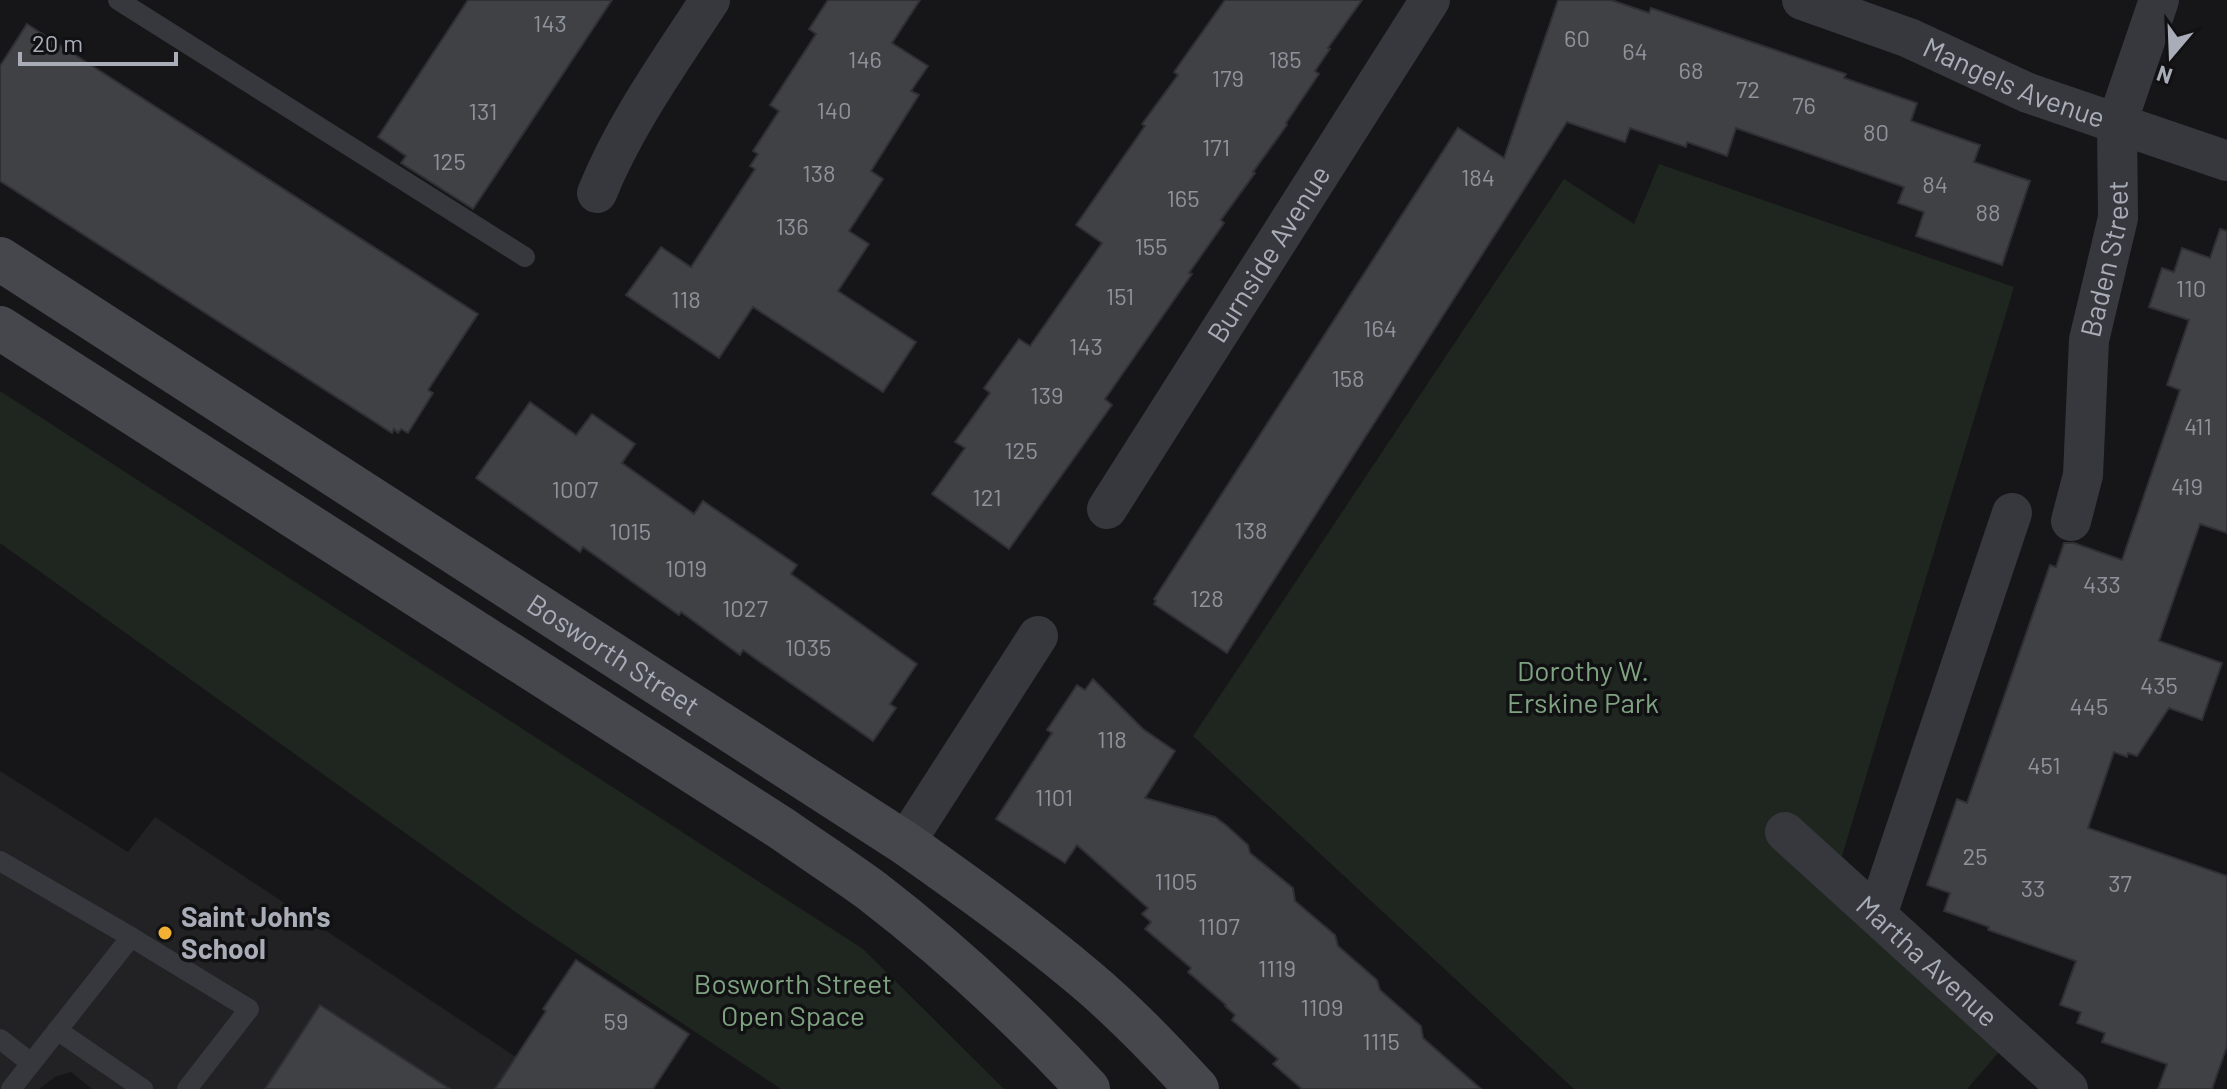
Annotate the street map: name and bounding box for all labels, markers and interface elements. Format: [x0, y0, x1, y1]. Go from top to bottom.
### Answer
house number: 143 [533, 8, 567, 37]
scale bar [20, 16, 176, 66]
north arrow [2131, 16, 2211, 96]
house number: 60 [1564, 23, 1590, 52]
text: 20 m [32, 28, 83, 57]
street label: Mangels Avenue [1918, 29, 2110, 134]
house number: 64 [1622, 36, 1648, 65]
house number: 146 [848, 44, 882, 73]
house number: 185 [1268, 44, 1302, 73]
house number: 68 [1679, 55, 1703, 84]
text: N [2153, 61, 2175, 91]
house number: 179 [1212, 63, 1244, 92]
house number: 72 [1736, 74, 1760, 103]
house number: 76 [1792, 90, 1816, 119]
house number: 140 [816, 95, 852, 124]
house number: 131 [469, 96, 498, 125]
house number: 80 [1863, 117, 1889, 146]
house number: 171 [1202, 132, 1230, 161]
house number: 125 [432, 146, 466, 175]
house number: 138 [802, 158, 836, 187]
street label: Burnside Avenue [1199, 159, 1337, 348]
house number: 184 [1461, 162, 1495, 191]
house number: 84 [1922, 169, 1948, 198]
street label: Baden Street [2072, 180, 2134, 340]
house number: 165 [1166, 183, 1200, 212]
house number: 88 [1975, 197, 2001, 226]
house number: 136 [775, 211, 809, 240]
house number: 155 [1134, 231, 1168, 260]
house number: 110 [2176, 273, 2206, 302]
house number: 151 [1106, 281, 1134, 310]
house number: 118 [671, 284, 701, 313]
house number: 164 [1363, 313, 1397, 342]
house number: 143 [1069, 331, 1103, 360]
house number: 158 [1331, 363, 1365, 392]
house number: 139 [1030, 380, 1064, 409]
house number: 411 [2184, 411, 2212, 440]
house number: 125 [1004, 435, 1038, 464]
house number: 419 [2171, 471, 2203, 500]
house number: 1007 [552, 474, 598, 503]
house number: 121 [972, 482, 1002, 511]
house number: 138 [1234, 515, 1268, 544]
house number: 1015 [609, 516, 651, 545]
house number: 1019 [665, 553, 707, 582]
house number: 433 [2083, 569, 2121, 598]
house number: 128 [1190, 583, 1224, 612]
street label: Bosworth Street [521, 586, 706, 722]
house number: 1027 [722, 593, 768, 622]
house number: 1035 [785, 632, 831, 661]
park label: Dorothy W. Erskine Park [1507, 653, 1659, 719]
house number: 435 [2140, 670, 2178, 699]
house number: 445 [2070, 691, 2108, 720]
house number: 118 [1097, 724, 1127, 753]
house number: 451 [2027, 750, 2061, 779]
house number: 1101 [1035, 782, 1073, 811]
house number: 25 [1962, 841, 1988, 870]
house number: 1105 [1155, 866, 1197, 895]
house number: 37 [2108, 868, 2132, 897]
house number: 33 [2021, 873, 2045, 902]
street label: Martha Avenue [1850, 888, 2006, 1033]
place label: Saint John's School [181, 899, 330, 965]
house number: 1107 [1198, 911, 1240, 940]
marker: Saint John's School [156, 924, 174, 942]
house number: 1119 [1258, 953, 1296, 982]
park label: Bosworth Street Open Space [694, 966, 892, 1032]
house number: 1109 [1301, 992, 1343, 1021]
house number: 59 [604, 1006, 628, 1035]
house number: 1115 [1362, 1026, 1400, 1055]

